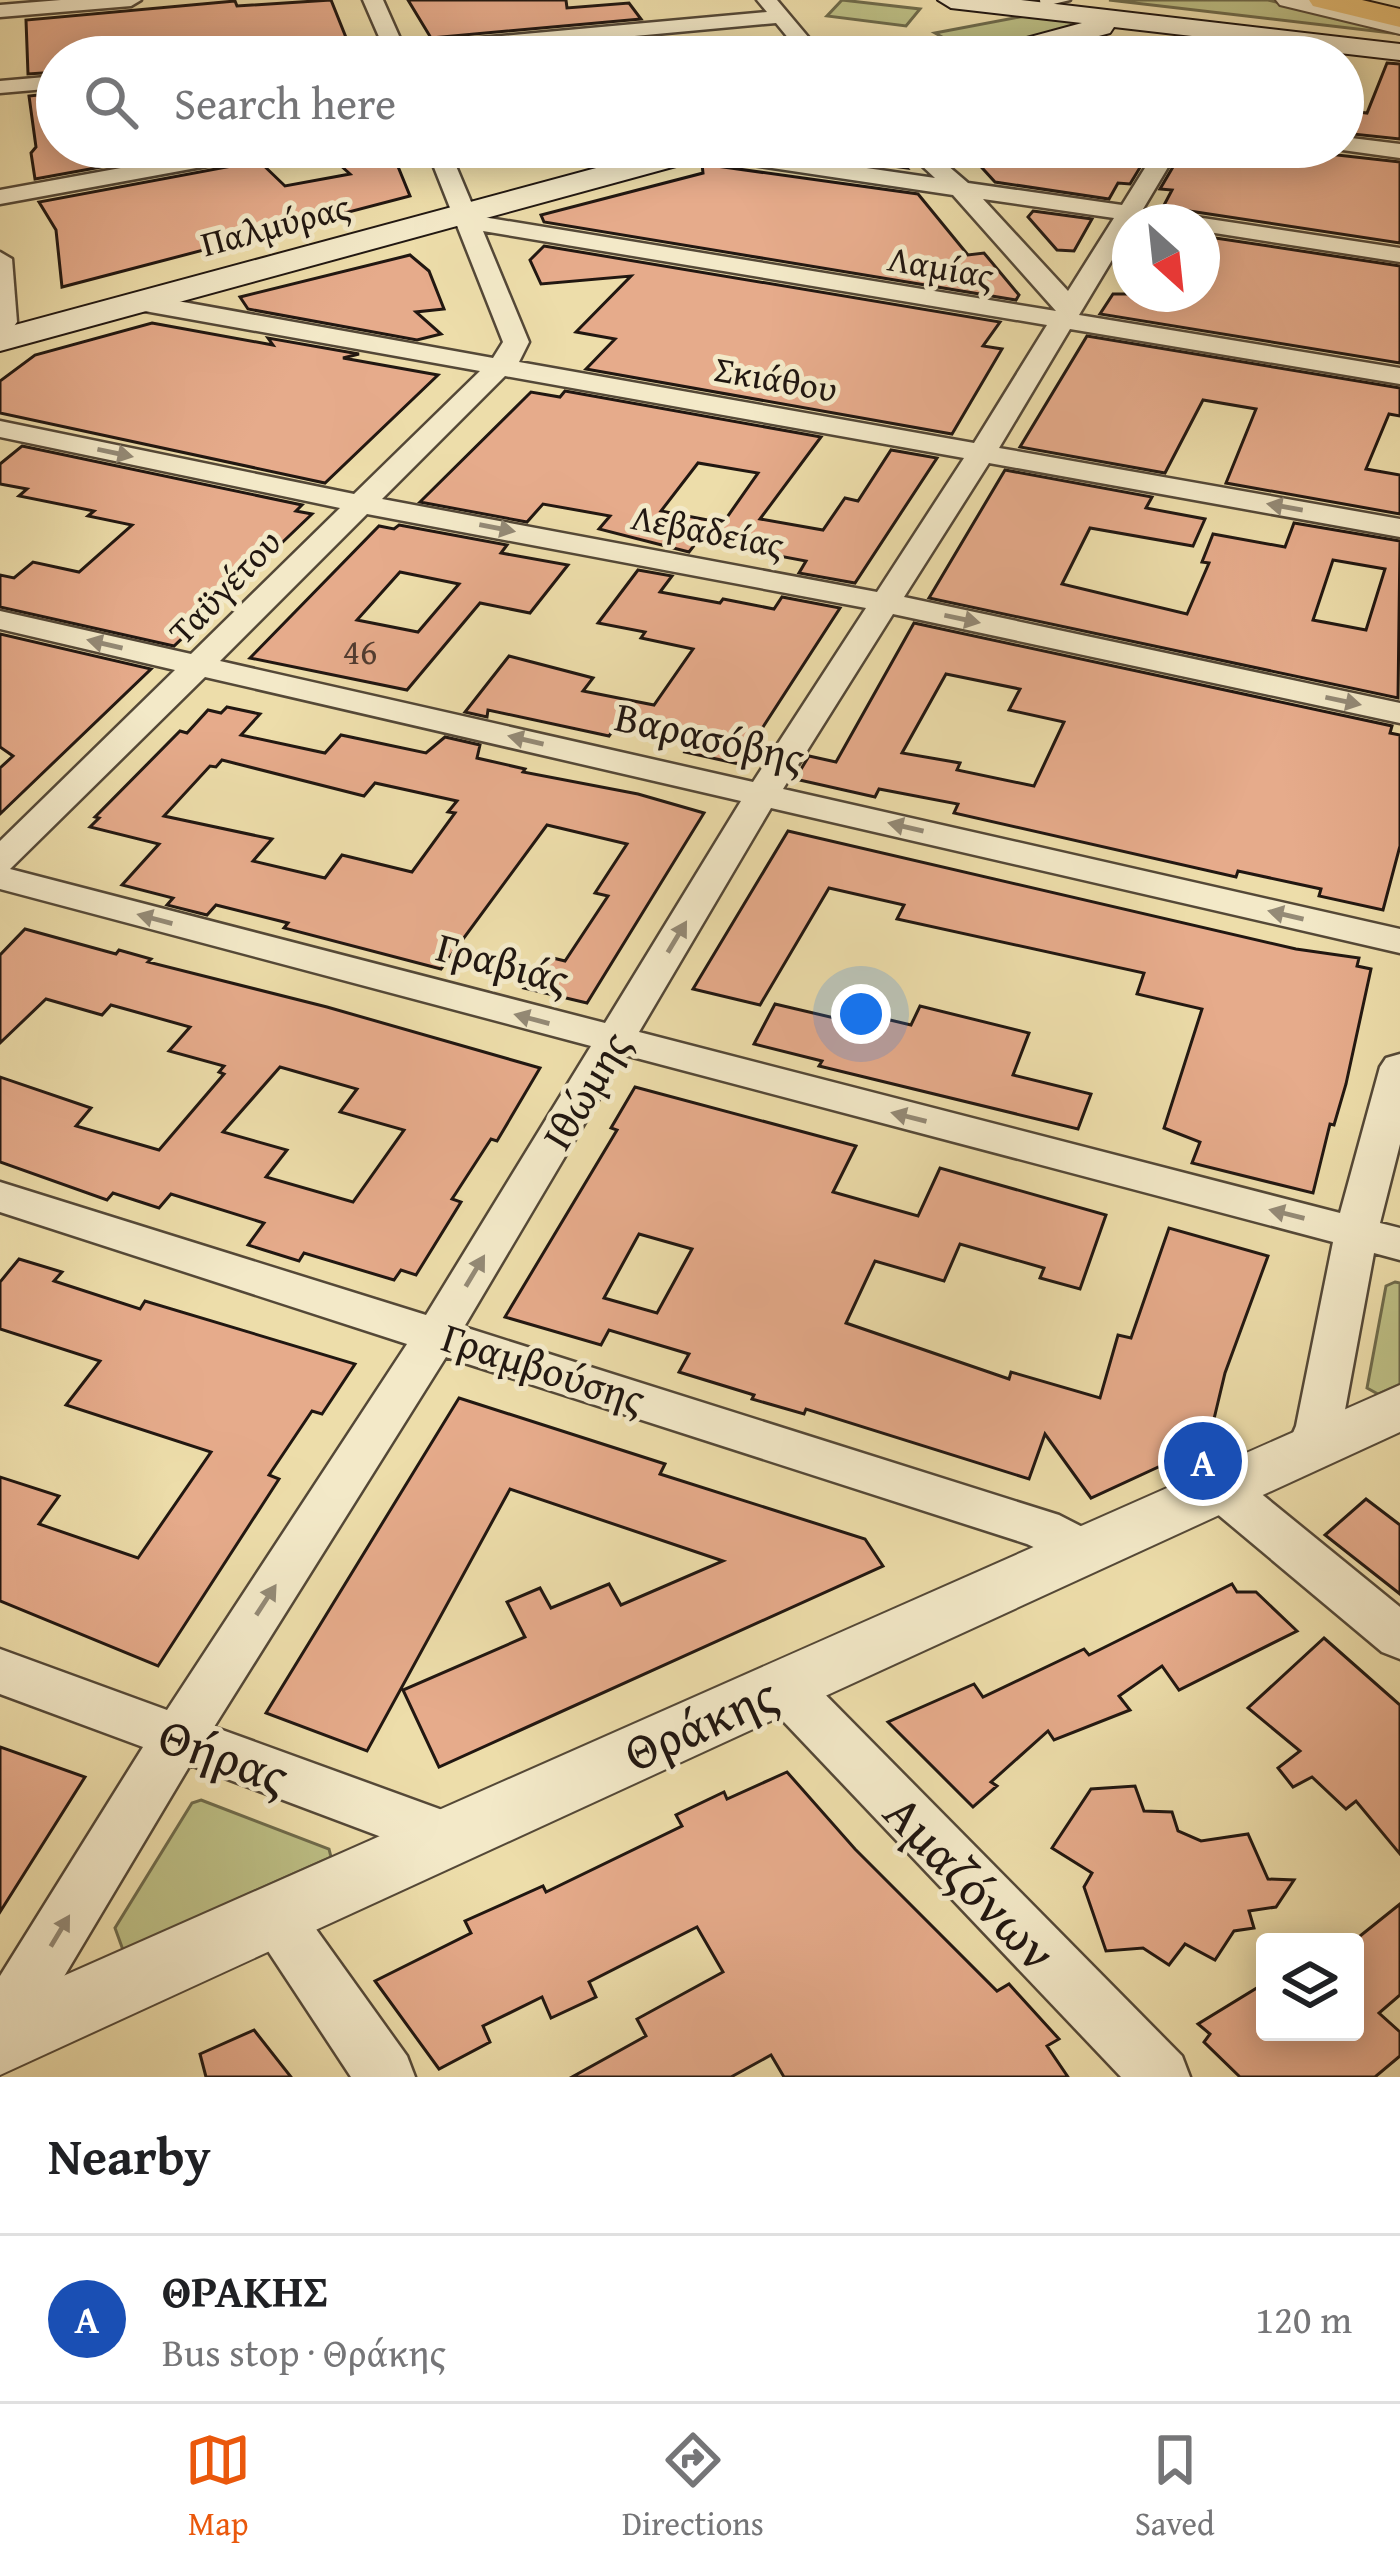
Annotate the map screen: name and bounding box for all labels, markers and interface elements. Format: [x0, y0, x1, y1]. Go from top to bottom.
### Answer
search box [36, 36, 1364, 168]
icon: search [78, 69, 144, 135]
text: Search here [174, 70, 396, 135]
street label: Παλμύρας [195, 179, 355, 269]
north arrow [1112, 204, 1220, 312]
street label: Λαμίας [884, 231, 998, 301]
street label: Σκιάθου [710, 341, 842, 415]
one-way arrow [96, 444, 134, 463]
street label: Λεβαδείας [627, 489, 789, 571]
one-way arrow [1266, 497, 1303, 516]
street label: Ταϋγέτου [155, 516, 293, 656]
one-way arrow [479, 519, 516, 538]
one-way arrow [944, 611, 982, 630]
house number: 46 [343, 624, 377, 677]
one-way arrow [86, 634, 123, 653]
street label: Βαρασόβης [609, 685, 811, 787]
one-way arrow [1325, 692, 1363, 711]
one-way arrow [507, 730, 544, 749]
one-way arrow [887, 817, 924, 836]
one-way arrow [1267, 904, 1304, 923]
one-way arrow [136, 909, 173, 928]
street label: Γραβιάς [430, 915, 576, 1009]
one-way arrow [665, 920, 686, 954]
your location [831, 984, 891, 1044]
one-way arrow [513, 1009, 550, 1028]
street label: Ιθώμης [526, 1019, 644, 1161]
one-way arrow [891, 1107, 928, 1126]
one-way arrow [1268, 1204, 1305, 1223]
one-way arrow [464, 1254, 485, 1288]
street label: Γραμβούσης [435, 1306, 654, 1429]
pin: A [1164, 1416, 1242, 1506]
one-way arrow [255, 1583, 276, 1617]
street label: Θράκης [611, 1656, 789, 1790]
street label: Θήρας [149, 1697, 300, 1813]
street label: Αμαζόνων [867, 1777, 1075, 1987]
one-way arrow [49, 1914, 70, 1948]
map controls [1256, 1933, 1364, 2041]
button: layers [1256, 1933, 1364, 2041]
text: Nearby [48, 2118, 211, 2193]
text: ΘΡΑΚΗΣ [162, 2258, 328, 2323]
text: A [75, 2290, 99, 2347]
text: 120 m [1255, 2290, 1352, 2347]
text: Bus stop · Θράκης [162, 2323, 446, 2380]
tab: Map [185, 2427, 251, 2547]
tab: Directions [622, 2427, 764, 2547]
tab: Saved [1135, 2427, 1215, 2547]

